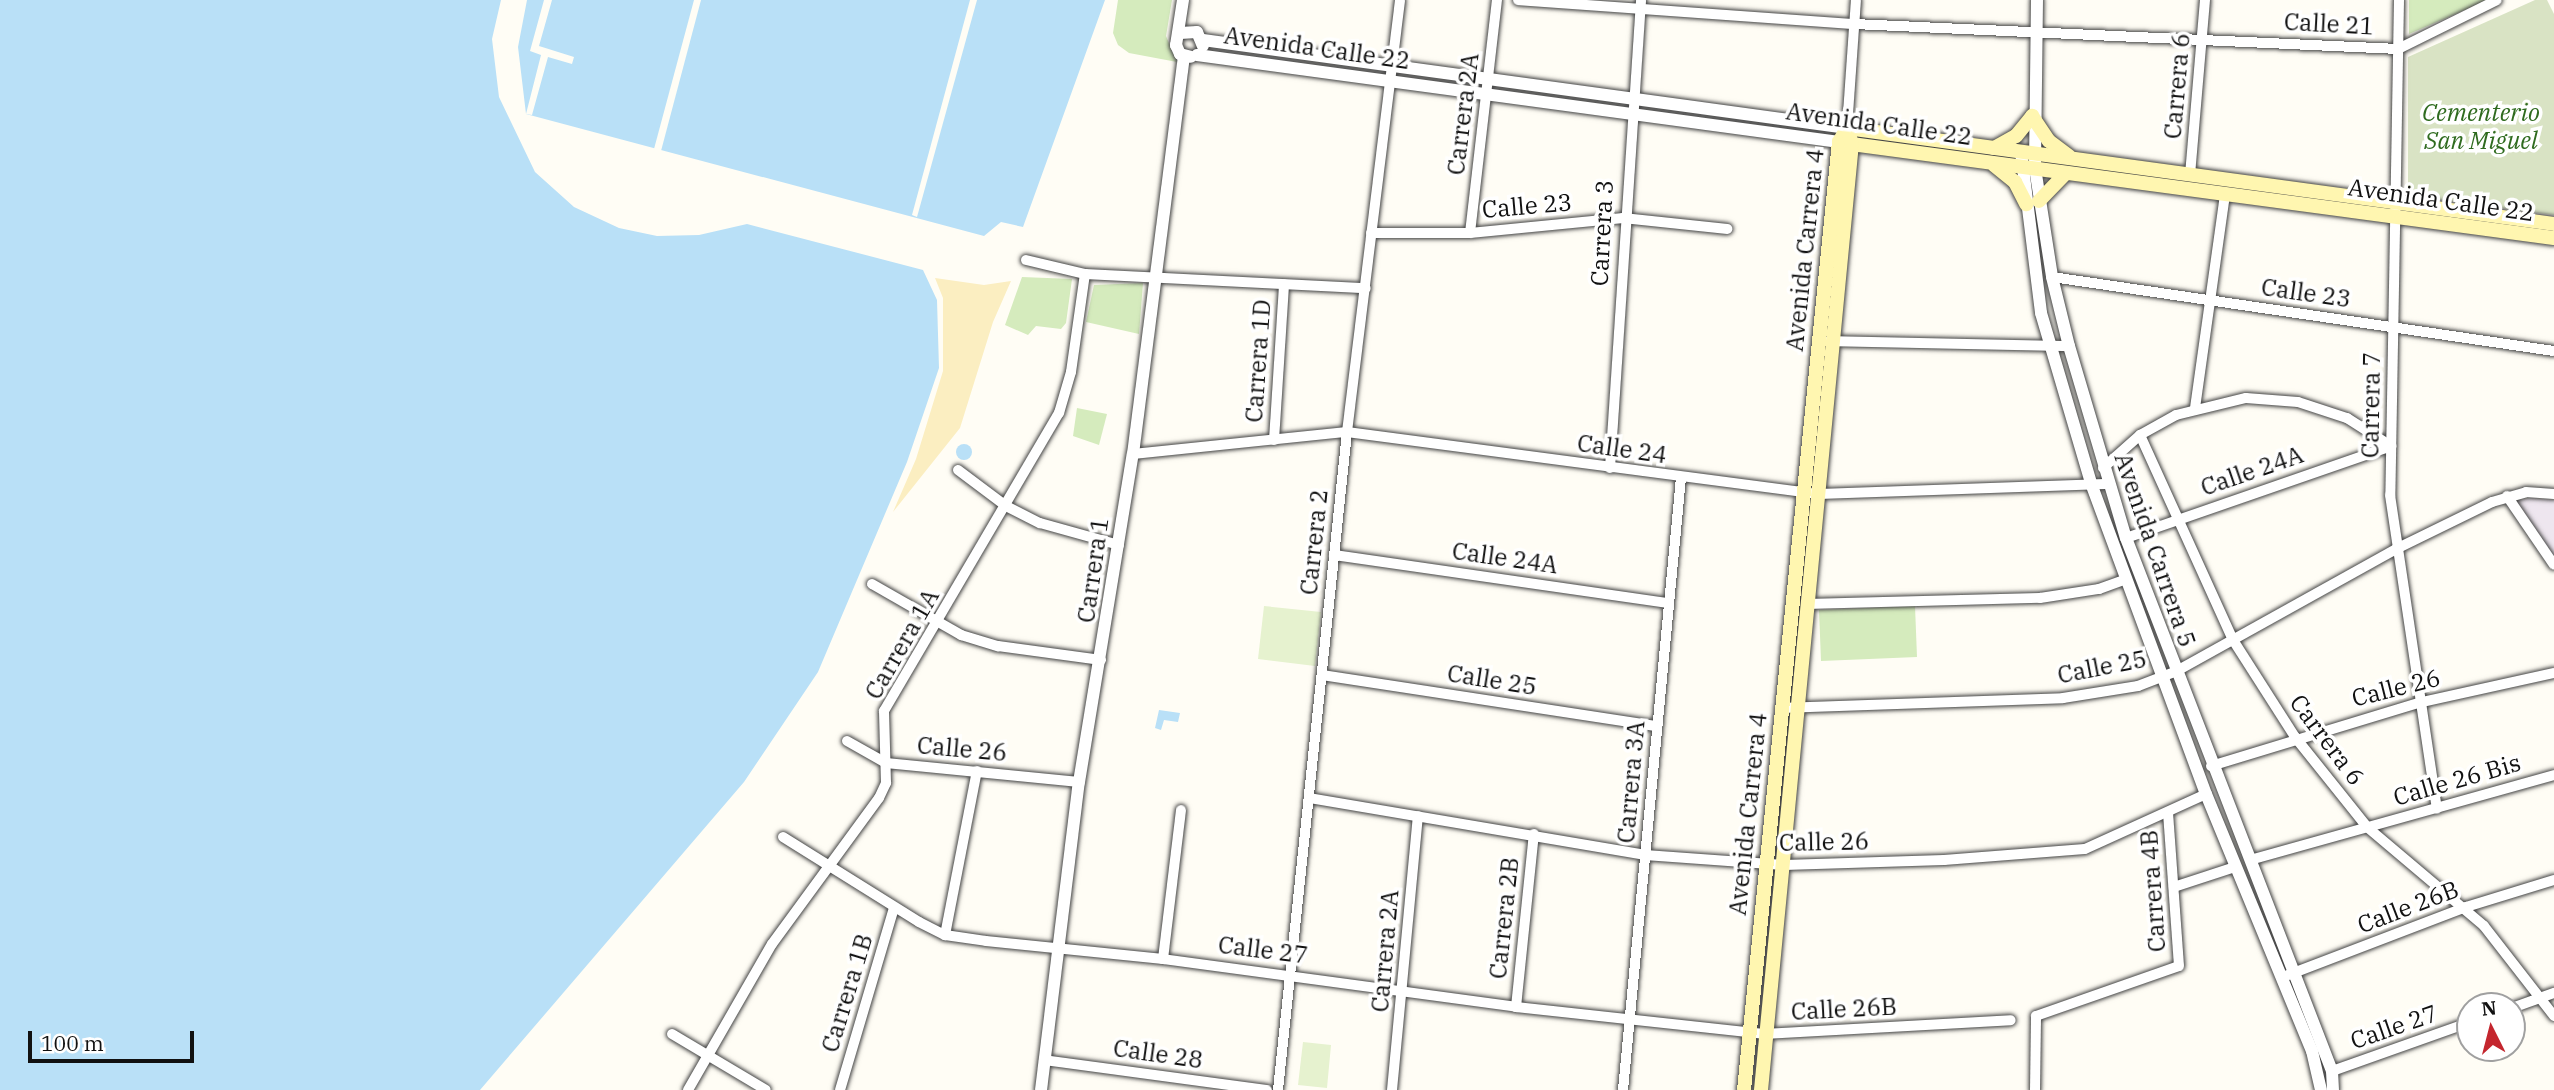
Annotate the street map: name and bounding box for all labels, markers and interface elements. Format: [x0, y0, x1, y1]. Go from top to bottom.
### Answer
street label: Calle 21 [2283, 7, 2375, 41]
street label: Avenida Calle 22 [1222, 21, 1412, 75]
street label: Carrera 6 [2158, 32, 2196, 140]
street label: Carrera 2A [1441, 51, 1485, 177]
street label: Avenida Calle 22 [1784, 97, 1974, 151]
park label: Cementerio San Miguel [2422, 99, 2540, 155]
street label: Avenida Carrera 4 [1780, 147, 1830, 353]
street label: Avenida Calle 22 [2346, 173, 2536, 227]
street label: Carrera 3 [1585, 179, 1619, 287]
street label: Calle 23 [1481, 188, 1573, 224]
street label: Calle 23 [2259, 272, 2353, 314]
street label: Carrera 1D [1239, 299, 1277, 423]
street label: Carrera 7 [2356, 352, 2386, 458]
street label: Calle 24 [1575, 428, 1669, 470]
street label: Calle 24A [2197, 440, 2307, 502]
street label: Avenida Carrera 5 [2108, 449, 2202, 651]
street label: Carrera 2 [1294, 488, 1334, 596]
street label: Carrera 1 [1071, 515, 1115, 625]
street label: Calle 24A [1450, 536, 1560, 580]
street label: Carrera 1A [859, 584, 945, 704]
street label: Calle 25 [2055, 644, 2149, 690]
street label: Calle 25 [1445, 659, 1539, 701]
street label: Calle 26 [2349, 663, 2443, 713]
street label: Carrera 6 [2284, 689, 2370, 791]
street label: Avenida Carrera 4 [1723, 711, 1773, 917]
street label: Carrera 3A [1611, 720, 1651, 844]
street label: Calle 26 [916, 731, 1008, 767]
street label: Calle 26 Bis [2390, 748, 2524, 812]
street label: Calle 26 [1779, 827, 1869, 857]
street label: Carrera 4B [2134, 829, 2172, 953]
street label: Carrera 2B [1483, 856, 1525, 980]
street label: Calle 26B [2353, 875, 2463, 939]
street label: Carrera 2A [1365, 889, 1405, 1013]
street label: Carrera 1B [815, 930, 879, 1056]
street label: Calle 27 [1217, 930, 1309, 970]
street label: Calle 26B [1790, 992, 1898, 1026]
north arrow [2456, 992, 2526, 1062]
text: N [2480, 995, 2498, 1021]
street label: Calle 27 [2347, 999, 2441, 1055]
scale bar [32, 1016, 198, 1060]
text: 100 m [41, 1029, 104, 1057]
street label: Calle 28 [1111, 1033, 1205, 1075]

